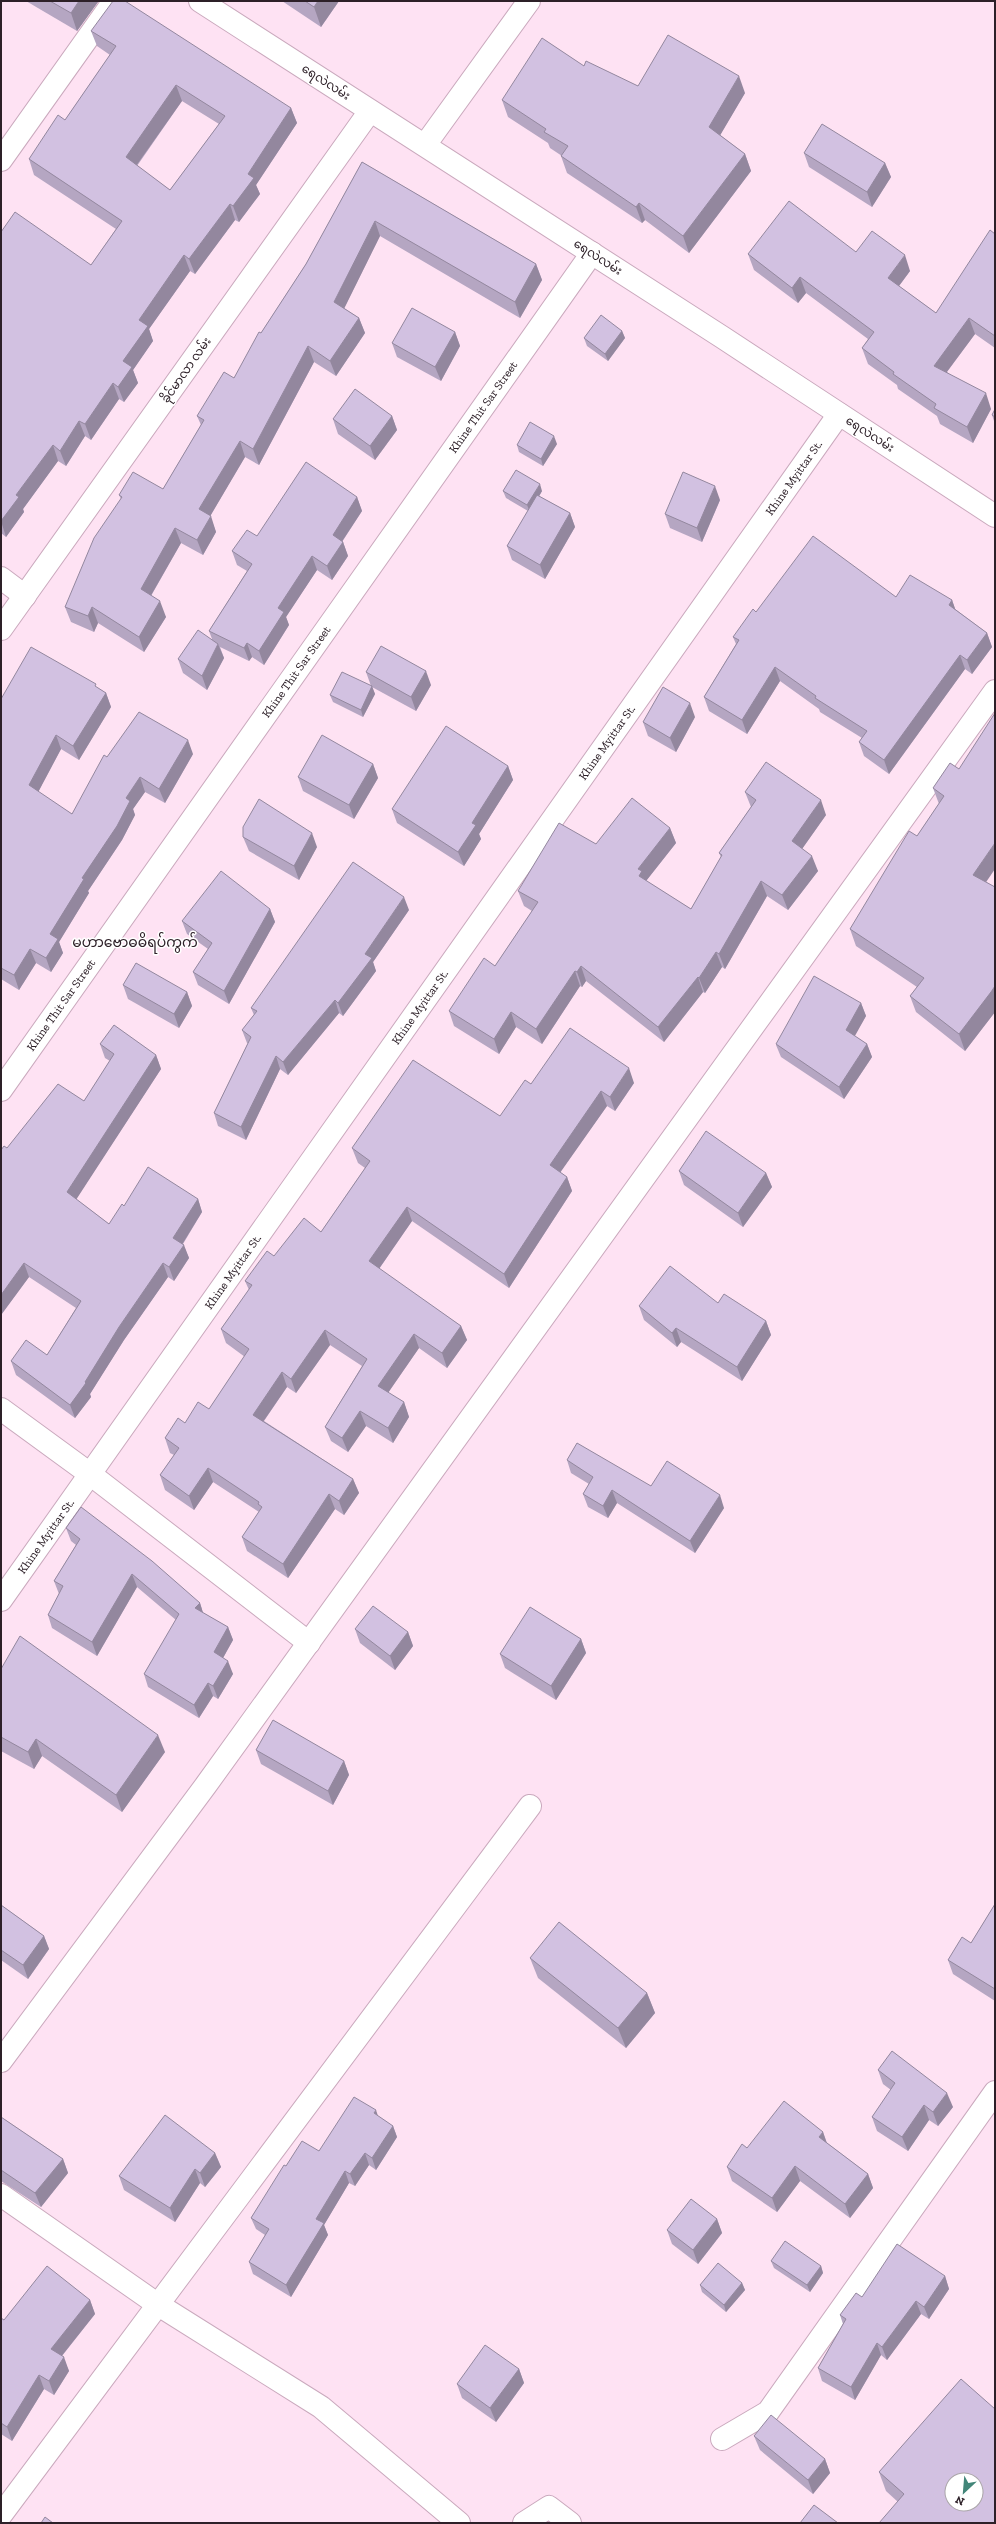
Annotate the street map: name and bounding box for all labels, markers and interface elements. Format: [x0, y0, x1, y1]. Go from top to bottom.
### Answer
street label: ရေလဲလမ်း [297, 59, 354, 105]
street label: ရေလဲလမ်း [569, 234, 626, 280]
street label: ခိုင်မာလာ လမ်း [157, 333, 216, 407]
street label: Khine Thit Sar Street [446, 358, 521, 456]
street label: ရေလဲလမ်း [841, 411, 898, 457]
street label: Khine Myittar St. [763, 438, 825, 518]
street label: Khine Thit Sar Street [259, 623, 334, 720]
street label: Khine Myittar St. [576, 702, 638, 783]
district label: မဟာဗောဓဓိရပ်ကွက် [72, 932, 198, 954]
street label: Khine Thit Sar Street [24, 956, 98, 1054]
street label: Khine Myittar St. [389, 967, 451, 1047]
street label: Khine Myittar St. [202, 1232, 264, 1312]
street label: Khine Myittar St. [15, 1496, 77, 1576]
north arrow [944, 2472, 984, 2512]
text: N [953, 2493, 966, 2508]

